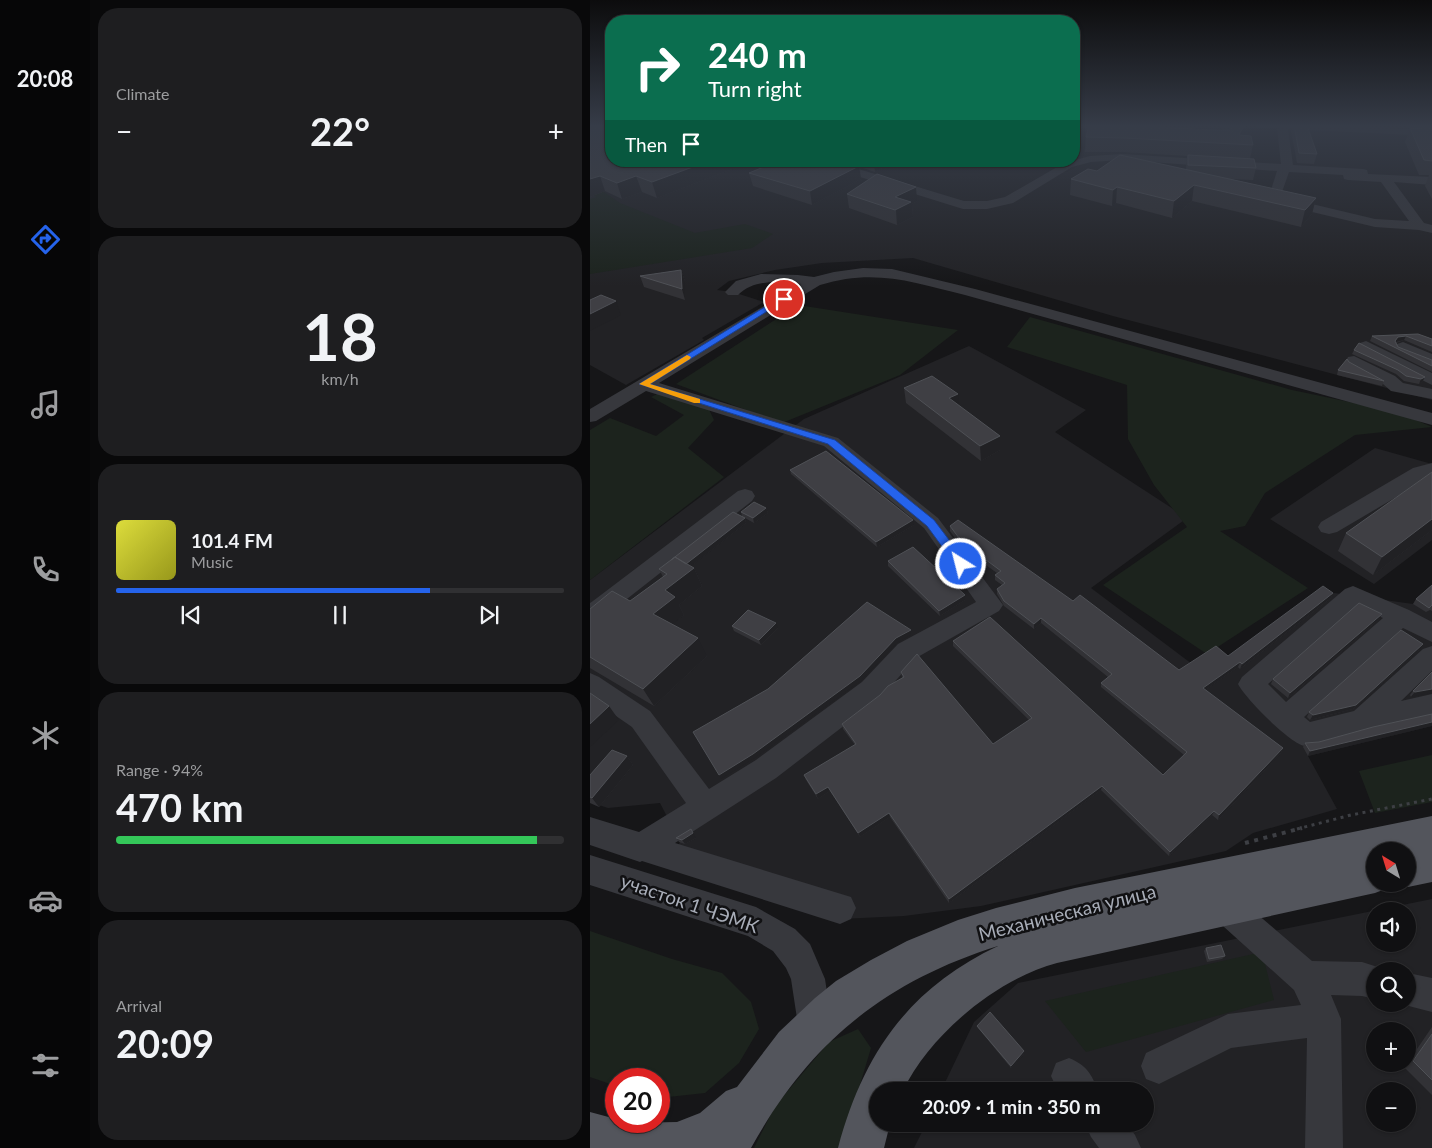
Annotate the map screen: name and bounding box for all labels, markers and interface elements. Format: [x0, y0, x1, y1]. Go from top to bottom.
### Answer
text: 240 m [708, 33, 807, 75]
icon: right [625, 35, 690, 100]
text: 20:08 [17, 65, 73, 92]
text: Turn right [708, 75, 802, 102]
text: Climate [116, 84, 169, 103]
text: 22° [310, 108, 370, 154]
text: − [116, 114, 132, 148]
text: + [548, 114, 564, 148]
icon: arrive [677, 130, 705, 158]
text: Then [625, 133, 667, 156]
icon: directions [28, 222, 63, 257]
pin [763, 278, 805, 320]
icon: arrive [770, 285, 798, 313]
text: 18 [302, 297, 378, 375]
text: km/h [321, 369, 359, 388]
icon: music [28, 387, 63, 422]
text: 101.4 FM [191, 529, 273, 552]
position arrow [934, 537, 986, 589]
icon: phone [28, 552, 63, 587]
text: Music [191, 552, 233, 571]
icon: previous [177, 601, 205, 629]
icon: pause [326, 601, 354, 629]
icon: next [475, 601, 503, 629]
icon: climate [28, 718, 63, 753]
text: Range · 94% [116, 760, 203, 779]
text: 470 km [116, 784, 244, 830]
north arrow [1366, 842, 1416, 892]
map controls [1366, 842, 1416, 1132]
street label: участок 1 ЧЭМК [618, 869, 762, 937]
street label: Механическая улица [976, 879, 1158, 945]
icon: car [28, 883, 63, 918]
button: sound [1366, 902, 1416, 952]
button: search [1366, 962, 1416, 1012]
text: Arrival [116, 996, 162, 1015]
text: 20:09 [116, 1020, 214, 1066]
button: + [1366, 1022, 1416, 1072]
icon: filters [28, 1048, 63, 1083]
speed limit sign: 20 [605, 1068, 670, 1133]
button: − [1366, 1082, 1416, 1132]
text: 20:09 · 1 min · 350 m [922, 1095, 1101, 1118]

